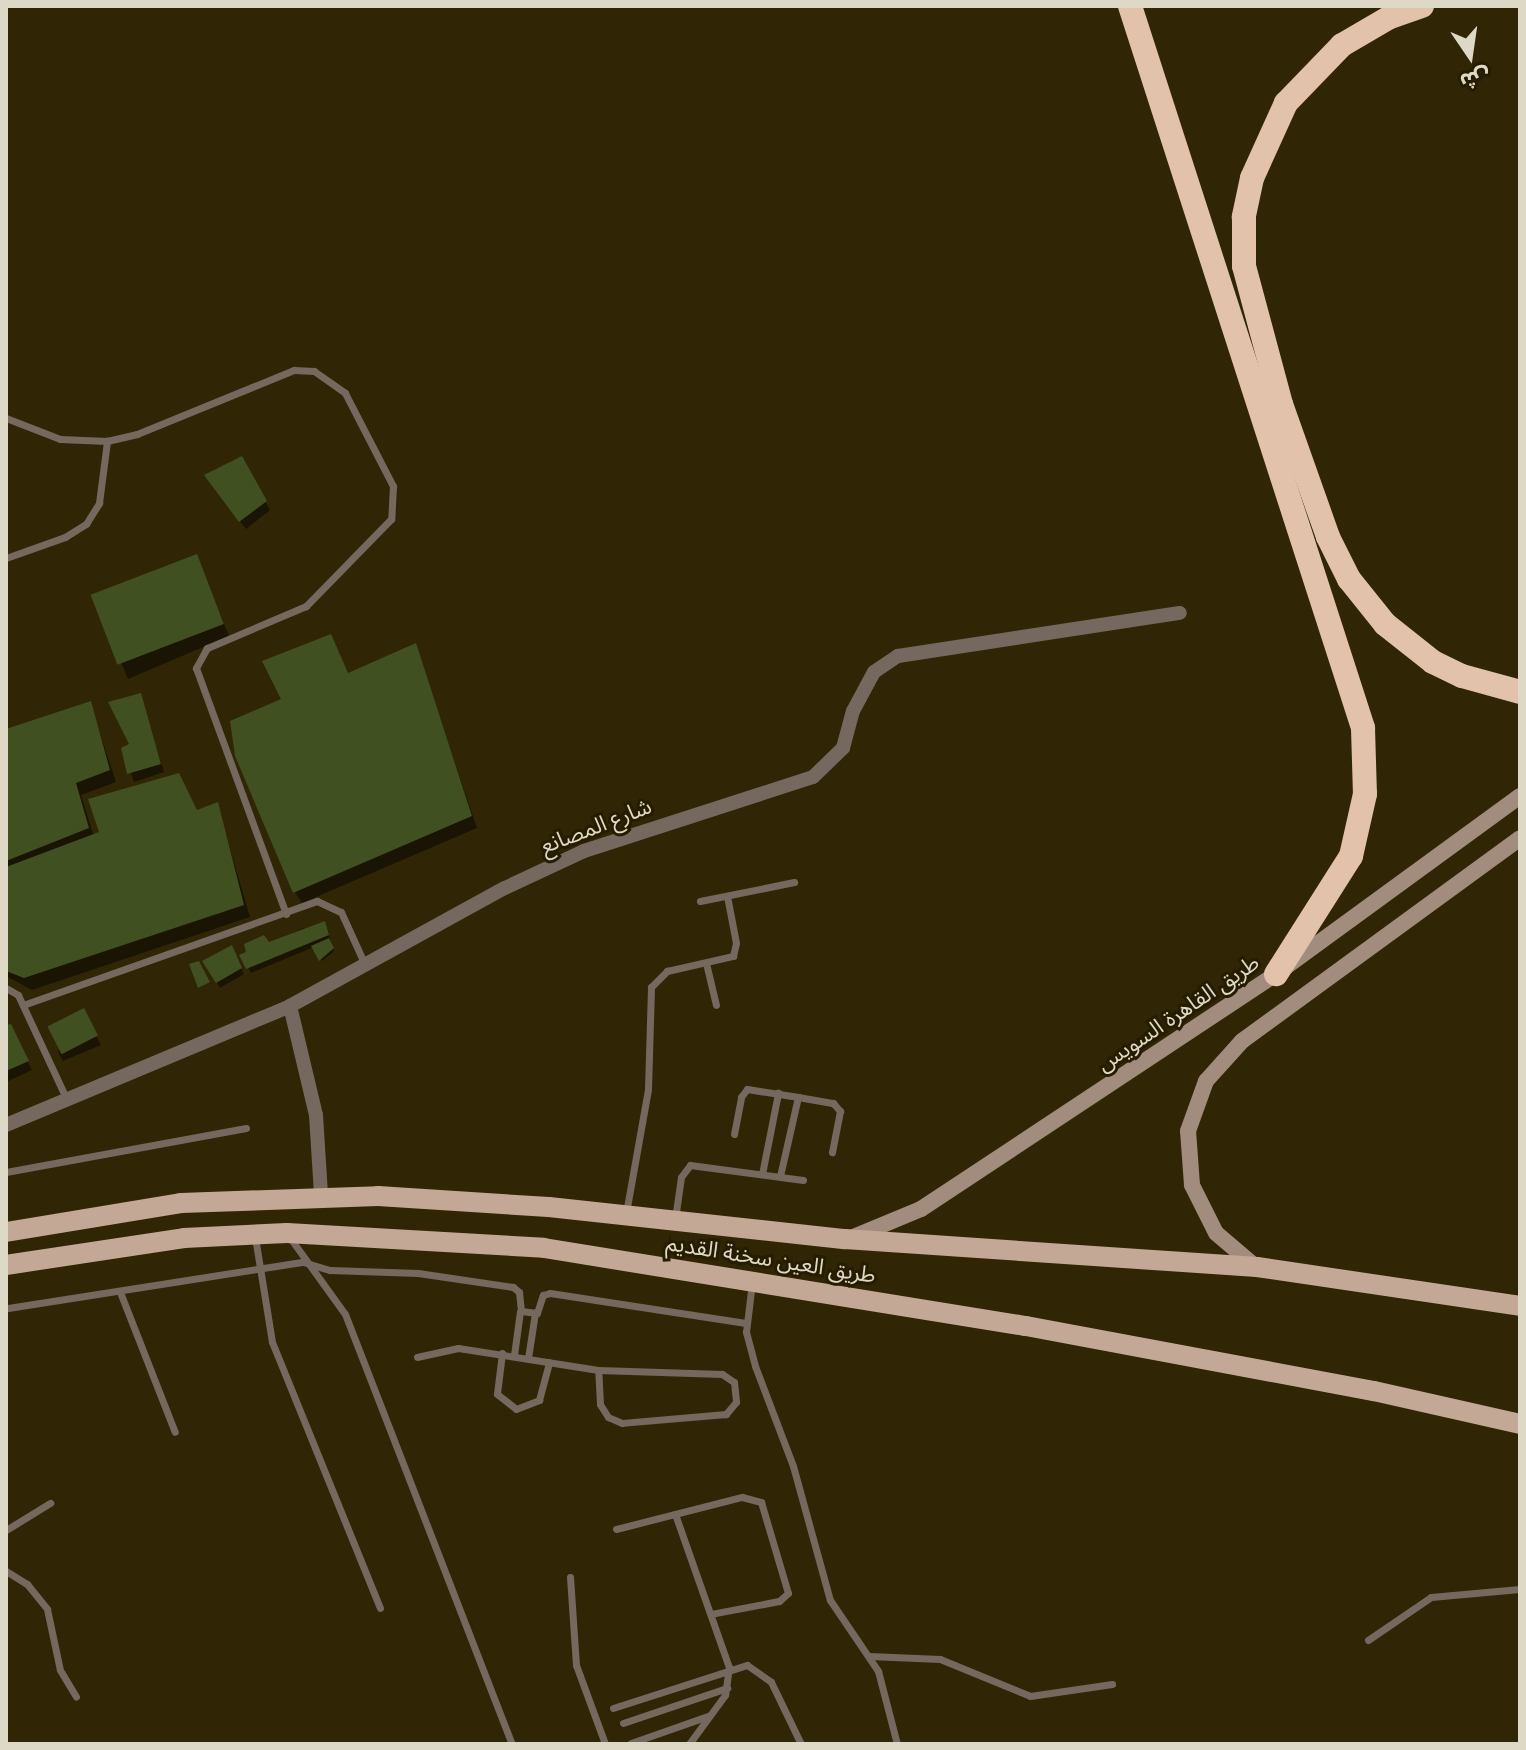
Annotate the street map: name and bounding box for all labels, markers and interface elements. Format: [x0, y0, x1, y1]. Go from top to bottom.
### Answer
north arrow [1430, 16, 1510, 96]
text: ش [1458, 63, 1493, 95]
street label: شارع المصانع [537, 793, 655, 859]
street label: طريق القاهرة السويس [1092, 949, 1264, 1077]
street label: طريق العين سخنة القديم [664, 1229, 878, 1289]

